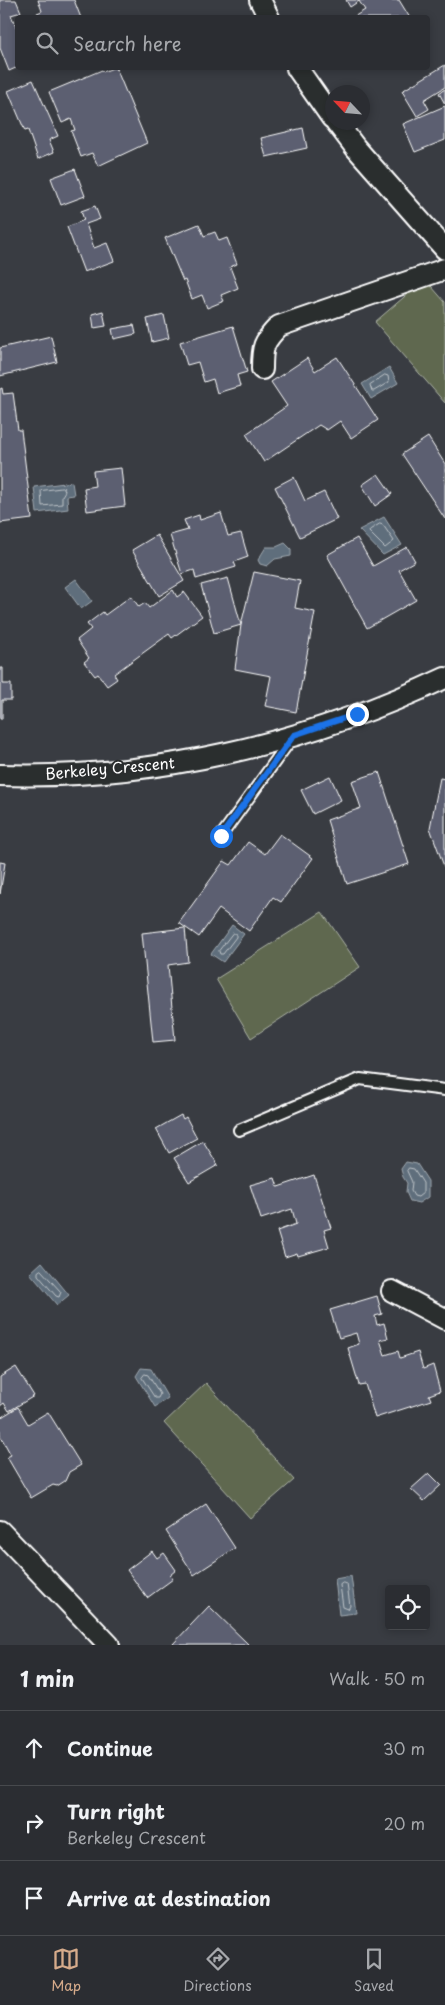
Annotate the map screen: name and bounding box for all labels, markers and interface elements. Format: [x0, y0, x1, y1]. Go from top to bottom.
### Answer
search box [15, 15, 430, 70]
icon: search [33, 29, 61, 57]
text: Search here [73, 29, 182, 57]
north arrow [325, 85, 370, 130]
route end [346, 703, 369, 726]
street label: Berkeley Crescent [44, 750, 176, 785]
route start [210, 825, 233, 848]
map controls [385, 1585, 430, 1630]
button: locate [385, 1585, 430, 1630]
text: 1 min [20, 1662, 74, 1694]
text: Walk · 50 m [329, 1666, 425, 1690]
icon: ahead [20, 1734, 48, 1762]
text: Continue [67, 1734, 153, 1762]
text: 30 m [383, 1736, 425, 1760]
text: Turn right [67, 1797, 165, 1825]
icon: right [20, 1809, 48, 1837]
text: 20 m [384, 1811, 425, 1835]
text: Berkeley Crescent [67, 1825, 206, 1849]
icon: arrive [20, 1884, 48, 1912]
text: Arrive at destination [67, 1884, 271, 1912]
tab: Map [51, 1945, 81, 1996]
tab: Directions [184, 1945, 252, 1996]
tab: Saved [354, 1945, 394, 1996]

